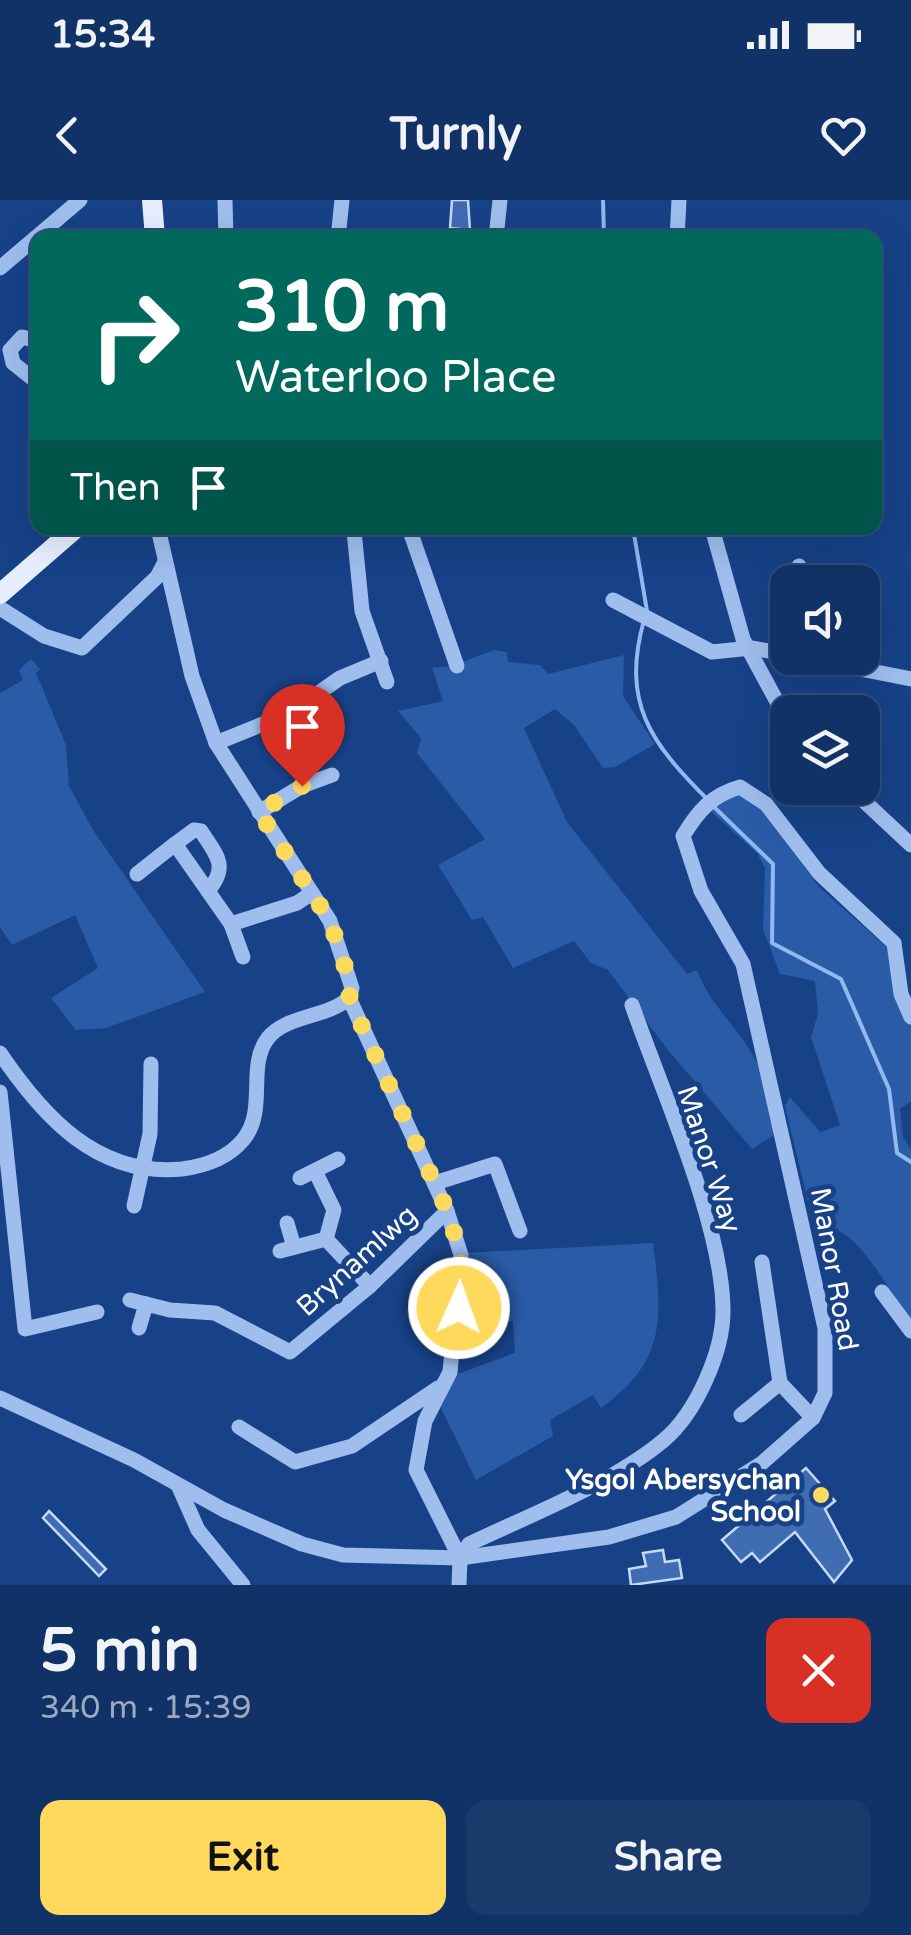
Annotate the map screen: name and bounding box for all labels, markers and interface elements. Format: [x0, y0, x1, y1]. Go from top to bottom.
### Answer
text: 15:34 [50, 12, 155, 58]
icon: back [40, 108, 95, 163]
text: Turnly [389, 108, 522, 162]
icon: heart [816, 108, 871, 163]
text: 310 m [235, 266, 449, 350]
icon: right [70, 270, 200, 400]
text: Waterloo Place [235, 351, 556, 405]
icon: arrive [181, 460, 236, 515]
text: Then [70, 465, 161, 511]
map controls [770, 565, 880, 805]
button: sound [770, 565, 880, 675]
pin [260, 684, 345, 787]
button: layers [770, 695, 880, 805]
icon: arrive [275, 699, 330, 754]
street label: Manor Way [669, 1082, 749, 1237]
street label: Manor Road [803, 1185, 865, 1353]
street label: Brynamlwg [290, 1198, 424, 1324]
position arrow [407, 1256, 511, 1360]
place label: Ysgol Abersychan School [565, 1463, 801, 1529]
marker: Ysgol Abersychan School [810, 1484, 832, 1506]
text: 5 min [40, 1615, 200, 1687]
button: close [766, 1618, 871, 1723]
text: 340 m · 15:39 [40, 1689, 252, 1727]
button: Exit [40, 1800, 446, 1915]
button: Share [466, 1800, 871, 1915]

